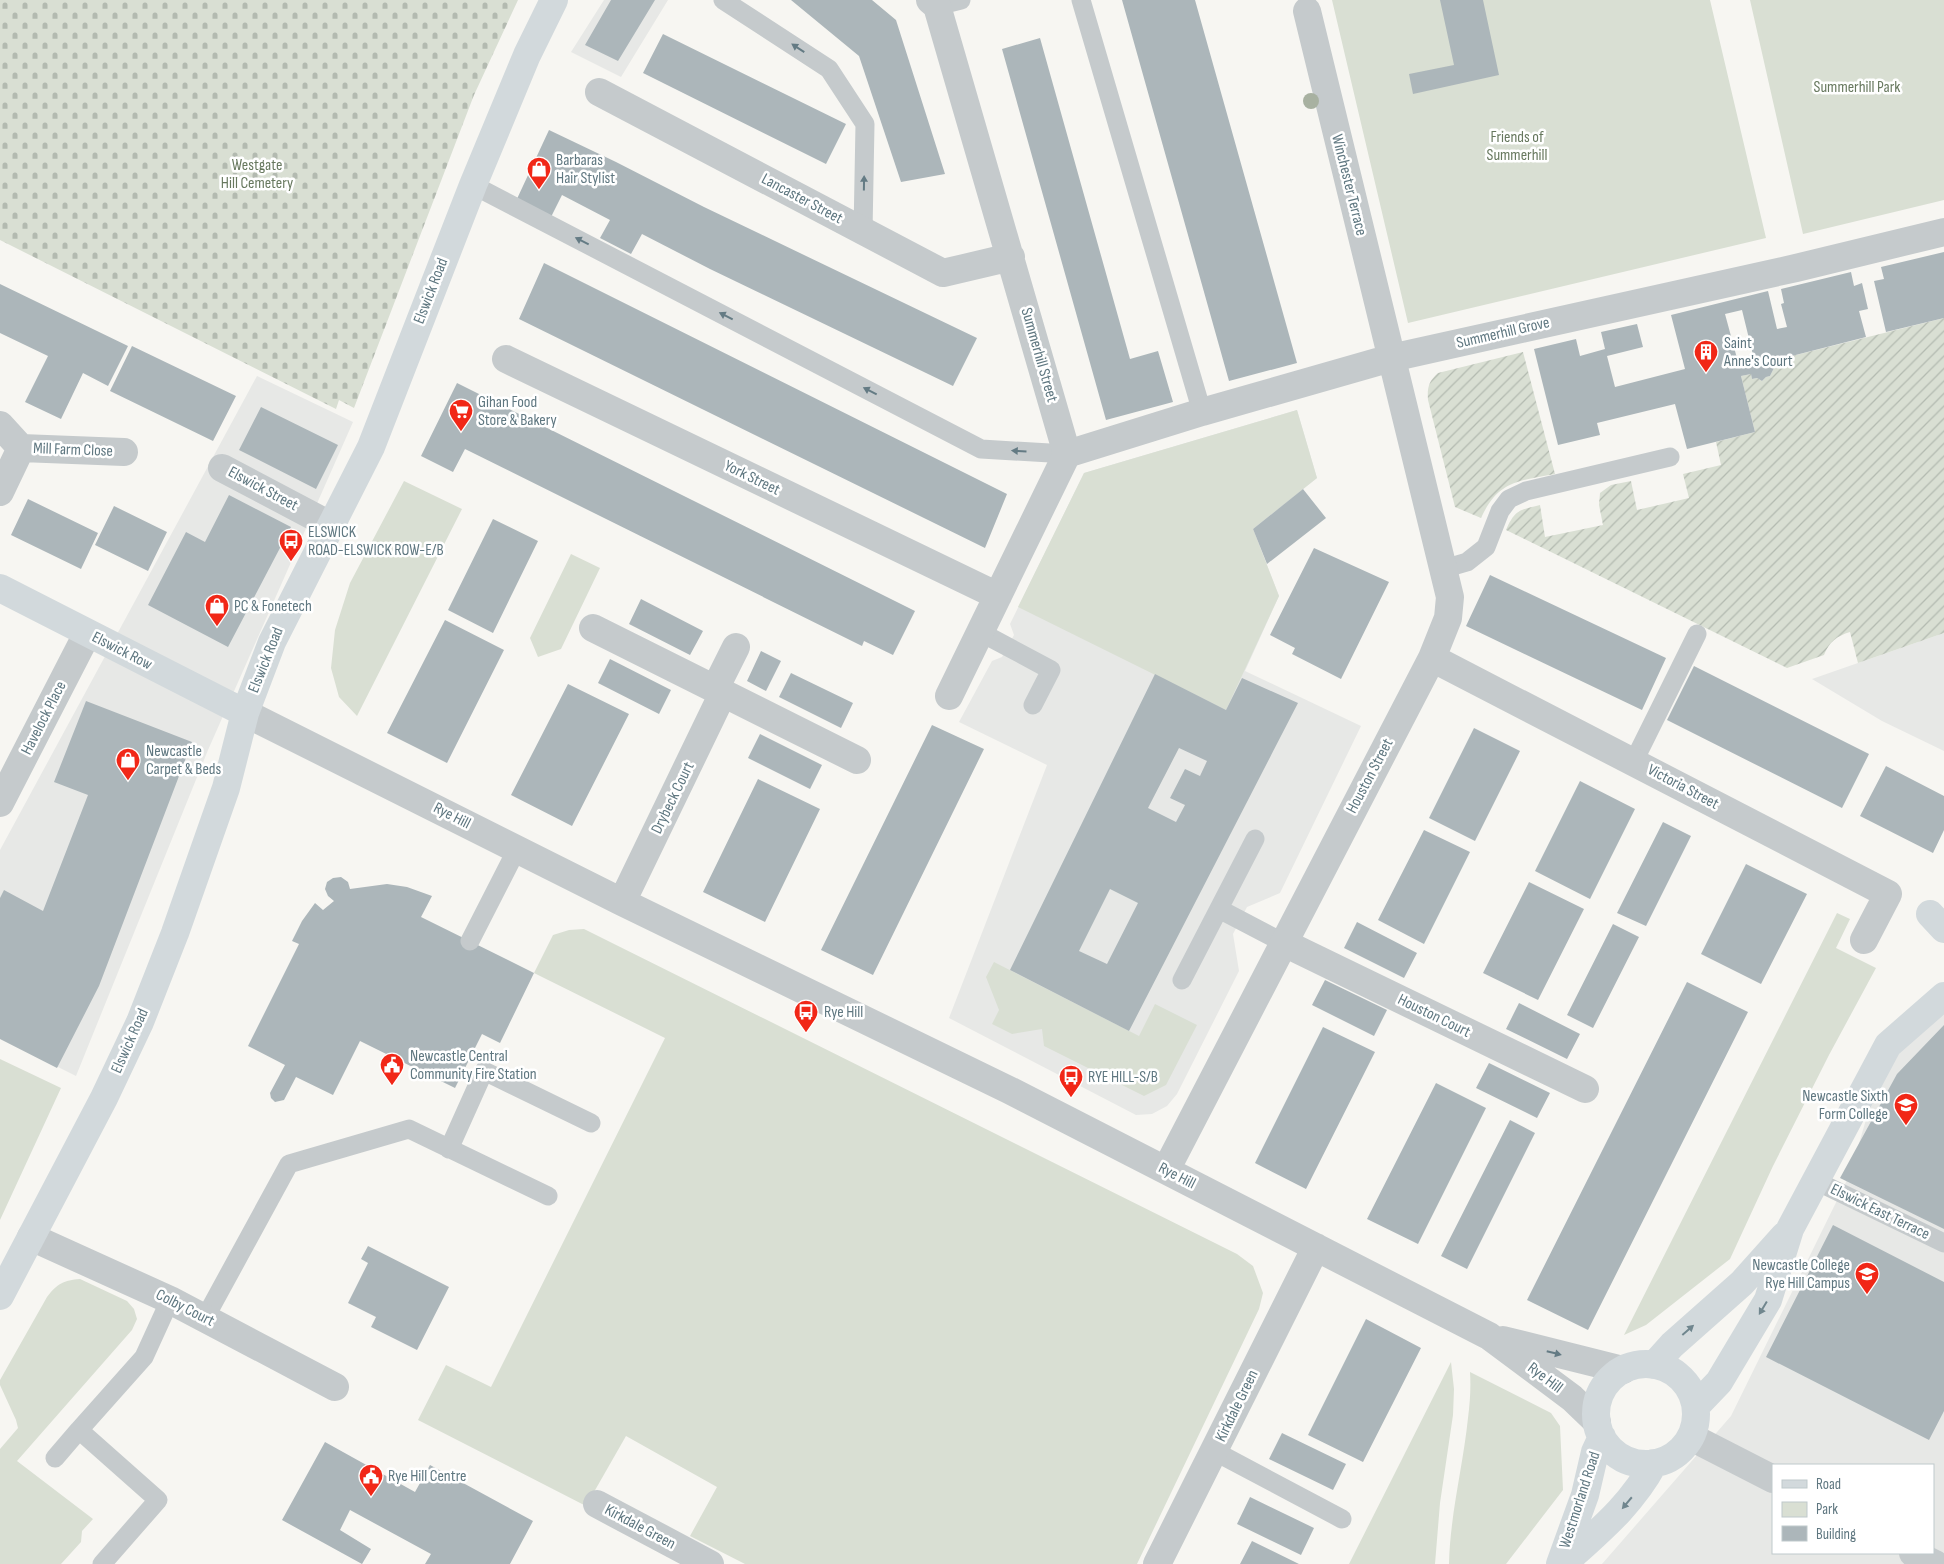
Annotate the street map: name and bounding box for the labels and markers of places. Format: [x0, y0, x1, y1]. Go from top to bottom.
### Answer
place label: Barbaras Hair Stylist [556, 151, 615, 188]
shop icon: Barbaras Hair Stylist [526, 156, 552, 190]
place label: Saint Anne's Court [1723, 334, 1793, 371]
building icon: Saint Anne's Court [1693, 339, 1719, 373]
place label: Gihan Food Store & Bakery [478, 393, 557, 430]
supermarket icon: Gihan Food Store & Bakery [448, 398, 474, 432]
place label: ELSWICK ROAD-ELSWICK ROW-E/B [308, 523, 444, 560]
bus stop icon: ELSWICK ROAD-ELSWICK ROW-E/B [278, 528, 304, 562]
shop icon: PC & Fonetech [204, 593, 230, 627]
place label: PC & Fonetech [234, 597, 312, 616]
place label: Newcastle Carpet & Beds [146, 742, 222, 779]
shop icon: Newcastle Carpet & Beds [115, 747, 141, 781]
bus stop icon: Rye Hill [793, 999, 819, 1033]
place label: Rye Hill [824, 1003, 863, 1022]
place label: Newcastle Central Community Fire Station [410, 1047, 537, 1084]
public building icon: Newcastle Central Community Fire Station [379, 1052, 405, 1086]
bus stop icon: RYE HILL-S/B [1058, 1064, 1084, 1098]
place label: RYE HILL-S/B [1088, 1068, 1158, 1087]
place label: Newcastle Sixth Form College [1802, 1087, 1888, 1124]
school or university icon: Newcastle Sixth Form College [1893, 1092, 1919, 1126]
place label: Newcastle College Rye Hill Campus [1752, 1256, 1850, 1293]
school or university icon: Newcastle College Rye Hill Campus [1854, 1261, 1880, 1295]
public building icon: Rye Hill Centre [358, 1463, 384, 1497]
place label: Rye Hill Centre [388, 1467, 466, 1486]

